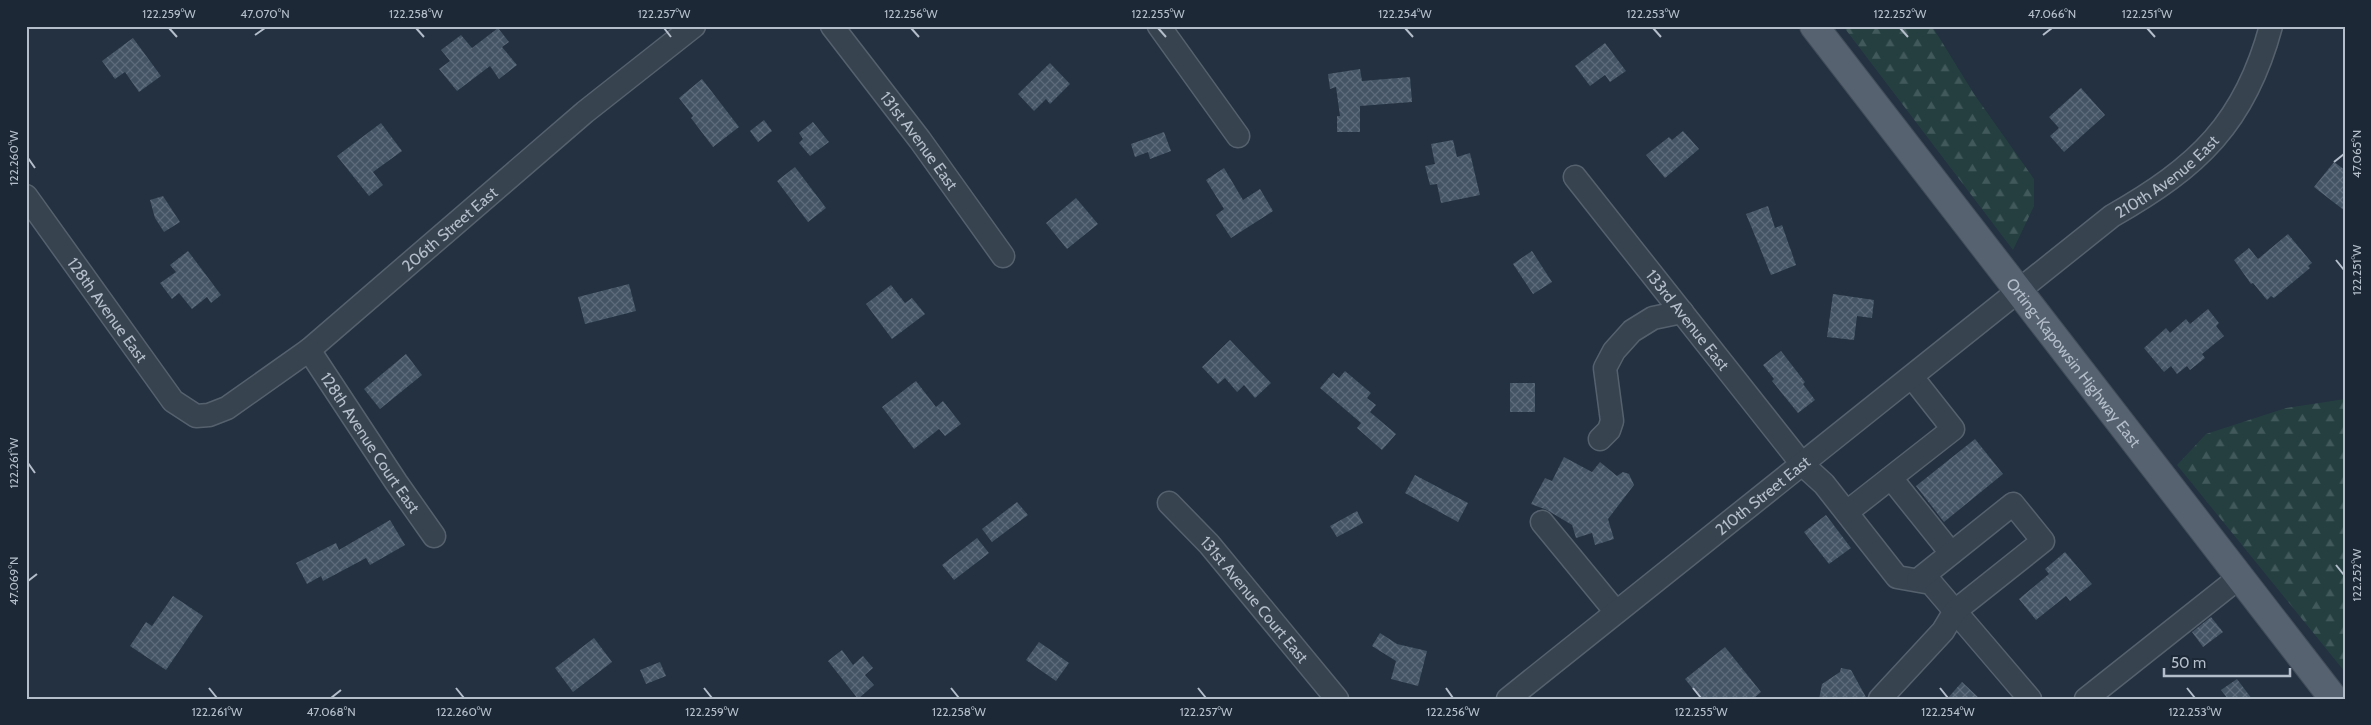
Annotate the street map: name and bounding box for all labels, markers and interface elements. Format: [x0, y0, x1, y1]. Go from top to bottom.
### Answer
text: 122.259°W [142, 6, 196, 21]
text: 47.070°N [240, 6, 290, 21]
text: 122.258°W [389, 6, 444, 21]
text: 122.257°W [638, 6, 691, 21]
text: 122.256°W [884, 6, 938, 21]
text: 122.255°W [1131, 6, 1185, 21]
text: 122.254°W [1378, 6, 1432, 21]
text: 122.253°W [1626, 6, 1680, 21]
text: 122.252°W [1874, 6, 1927, 21]
text: 47.066°N [2028, 6, 2076, 21]
text: 122.251°W [2122, 6, 2173, 21]
street label: 131st Avenue East [876, 88, 962, 194]
text: 122.260°W [6, 130, 21, 186]
text: 47.065°N [2349, 130, 2364, 178]
street label: 210th Avenue East [2112, 131, 2223, 222]
street label: 206th Street East [398, 183, 502, 276]
text: 122.251°W [2349, 244, 2364, 295]
street label: 128th Avenue East [63, 254, 151, 366]
street label: 133rd Avenue East [1642, 266, 1733, 375]
street label: Orting-Kapowsin Highway East [2002, 274, 2145, 451]
street label: 128th Avenue Court East [316, 369, 424, 517]
text: 122.261°W [6, 437, 21, 488]
street label: 210th Street East [1712, 452, 1815, 539]
street label: 131st Avenue Court East [1197, 532, 1312, 667]
text: 122.252°W [2349, 548, 2364, 601]
text: 47.069°N [6, 557, 21, 605]
scale bar [2164, 645, 2290, 677]
text: 50 m [2171, 654, 2206, 672]
text: 122.261°W [192, 704, 243, 719]
text: 47.068°N [306, 704, 356, 719]
text: 122.260°W [436, 704, 492, 719]
text: 122.259°W [685, 704, 739, 719]
text: 122.258°W [932, 704, 987, 719]
text: 122.257°W [1180, 704, 1233, 719]
text: 122.256°W [1426, 704, 1480, 719]
text: 122.255°W [1674, 704, 1728, 719]
text: 122.254°W [1921, 704, 1975, 719]
text: 122.253°W [2168, 704, 2222, 719]

